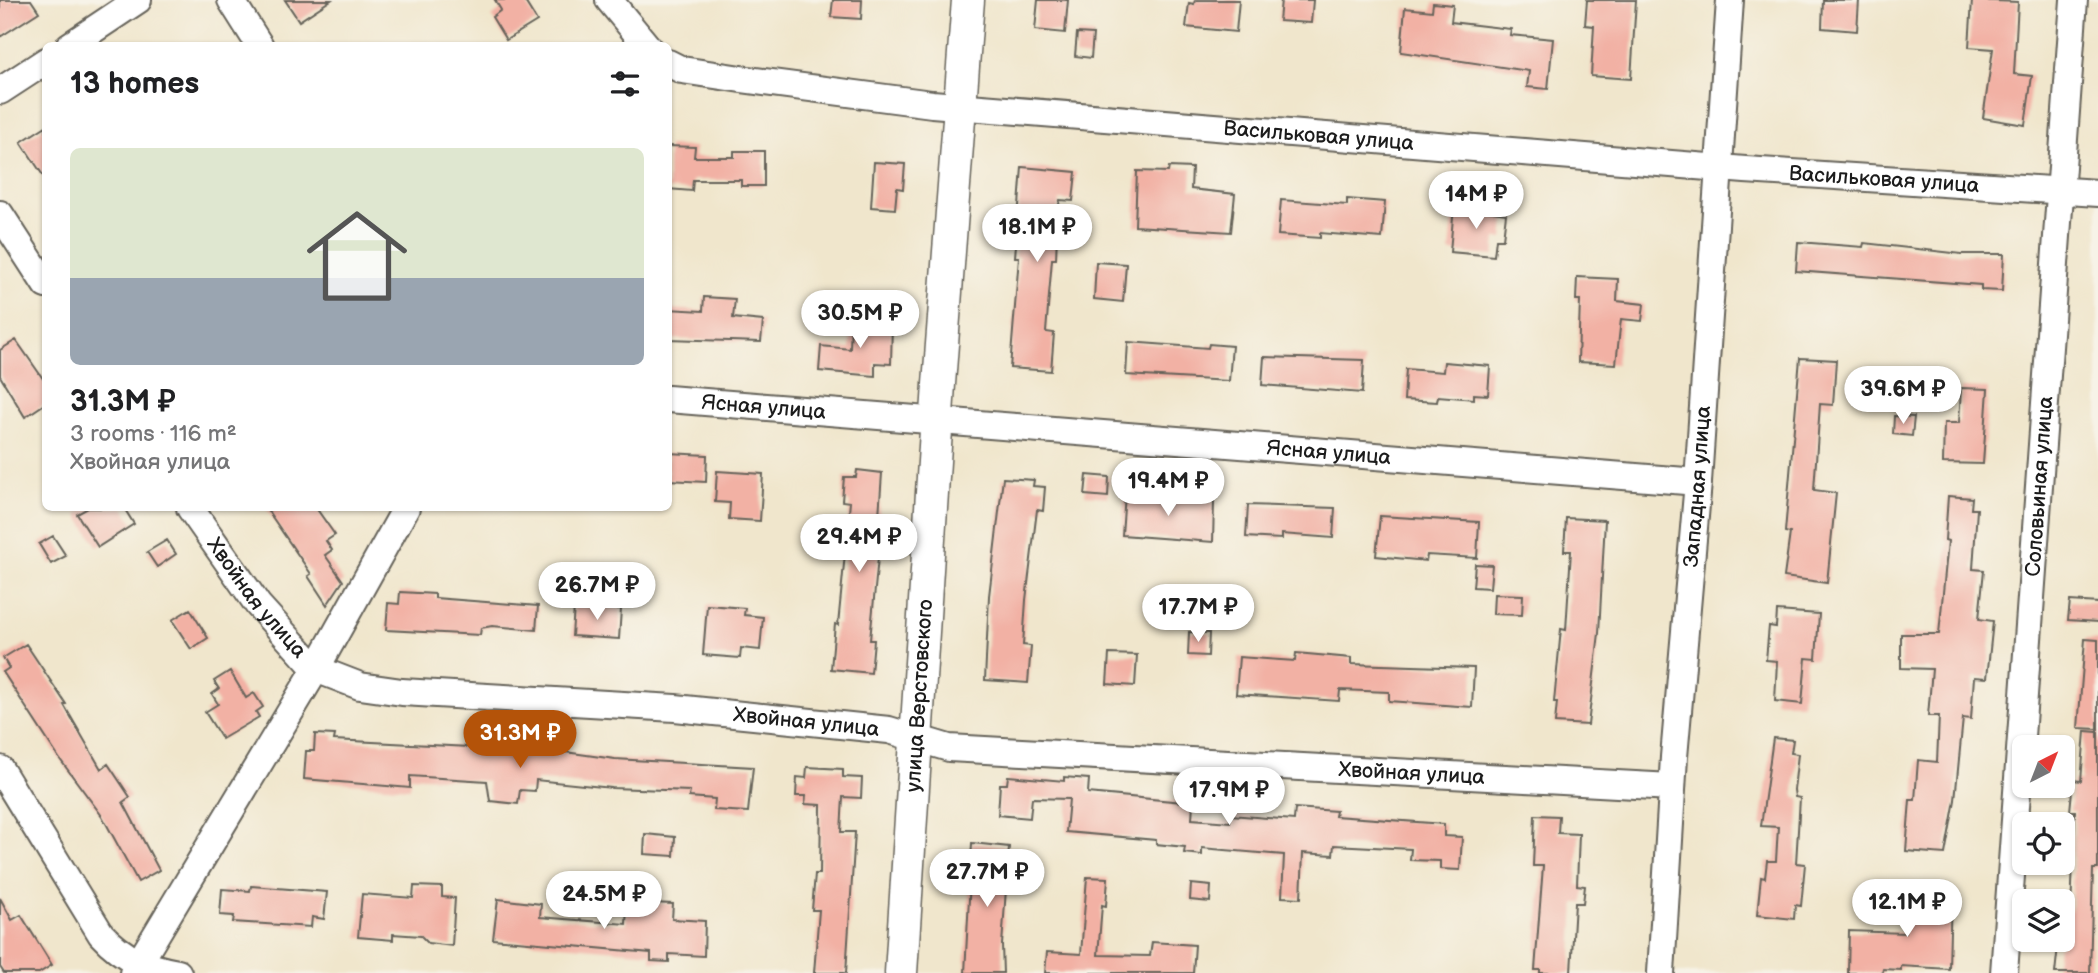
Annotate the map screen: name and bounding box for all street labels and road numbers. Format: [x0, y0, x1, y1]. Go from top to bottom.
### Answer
street label: Васильковая улица [1223, 115, 1415, 156]
street label: Васильковая улица [1788, 160, 1981, 198]
street label: Ясная улица [700, 389, 827, 424]
street label: Соловьиная улица [2020, 395, 2058, 577]
street label: Западная улица [1678, 404, 1716, 568]
street label: Ясная улица [1266, 435, 1393, 470]
street label: Хвойная улица [202, 533, 312, 663]
street label: улица Верстовского [900, 598, 938, 793]
street label: Хвойная улица [732, 702, 881, 741]
street label: Хвойная улица [1338, 757, 1486, 789]

